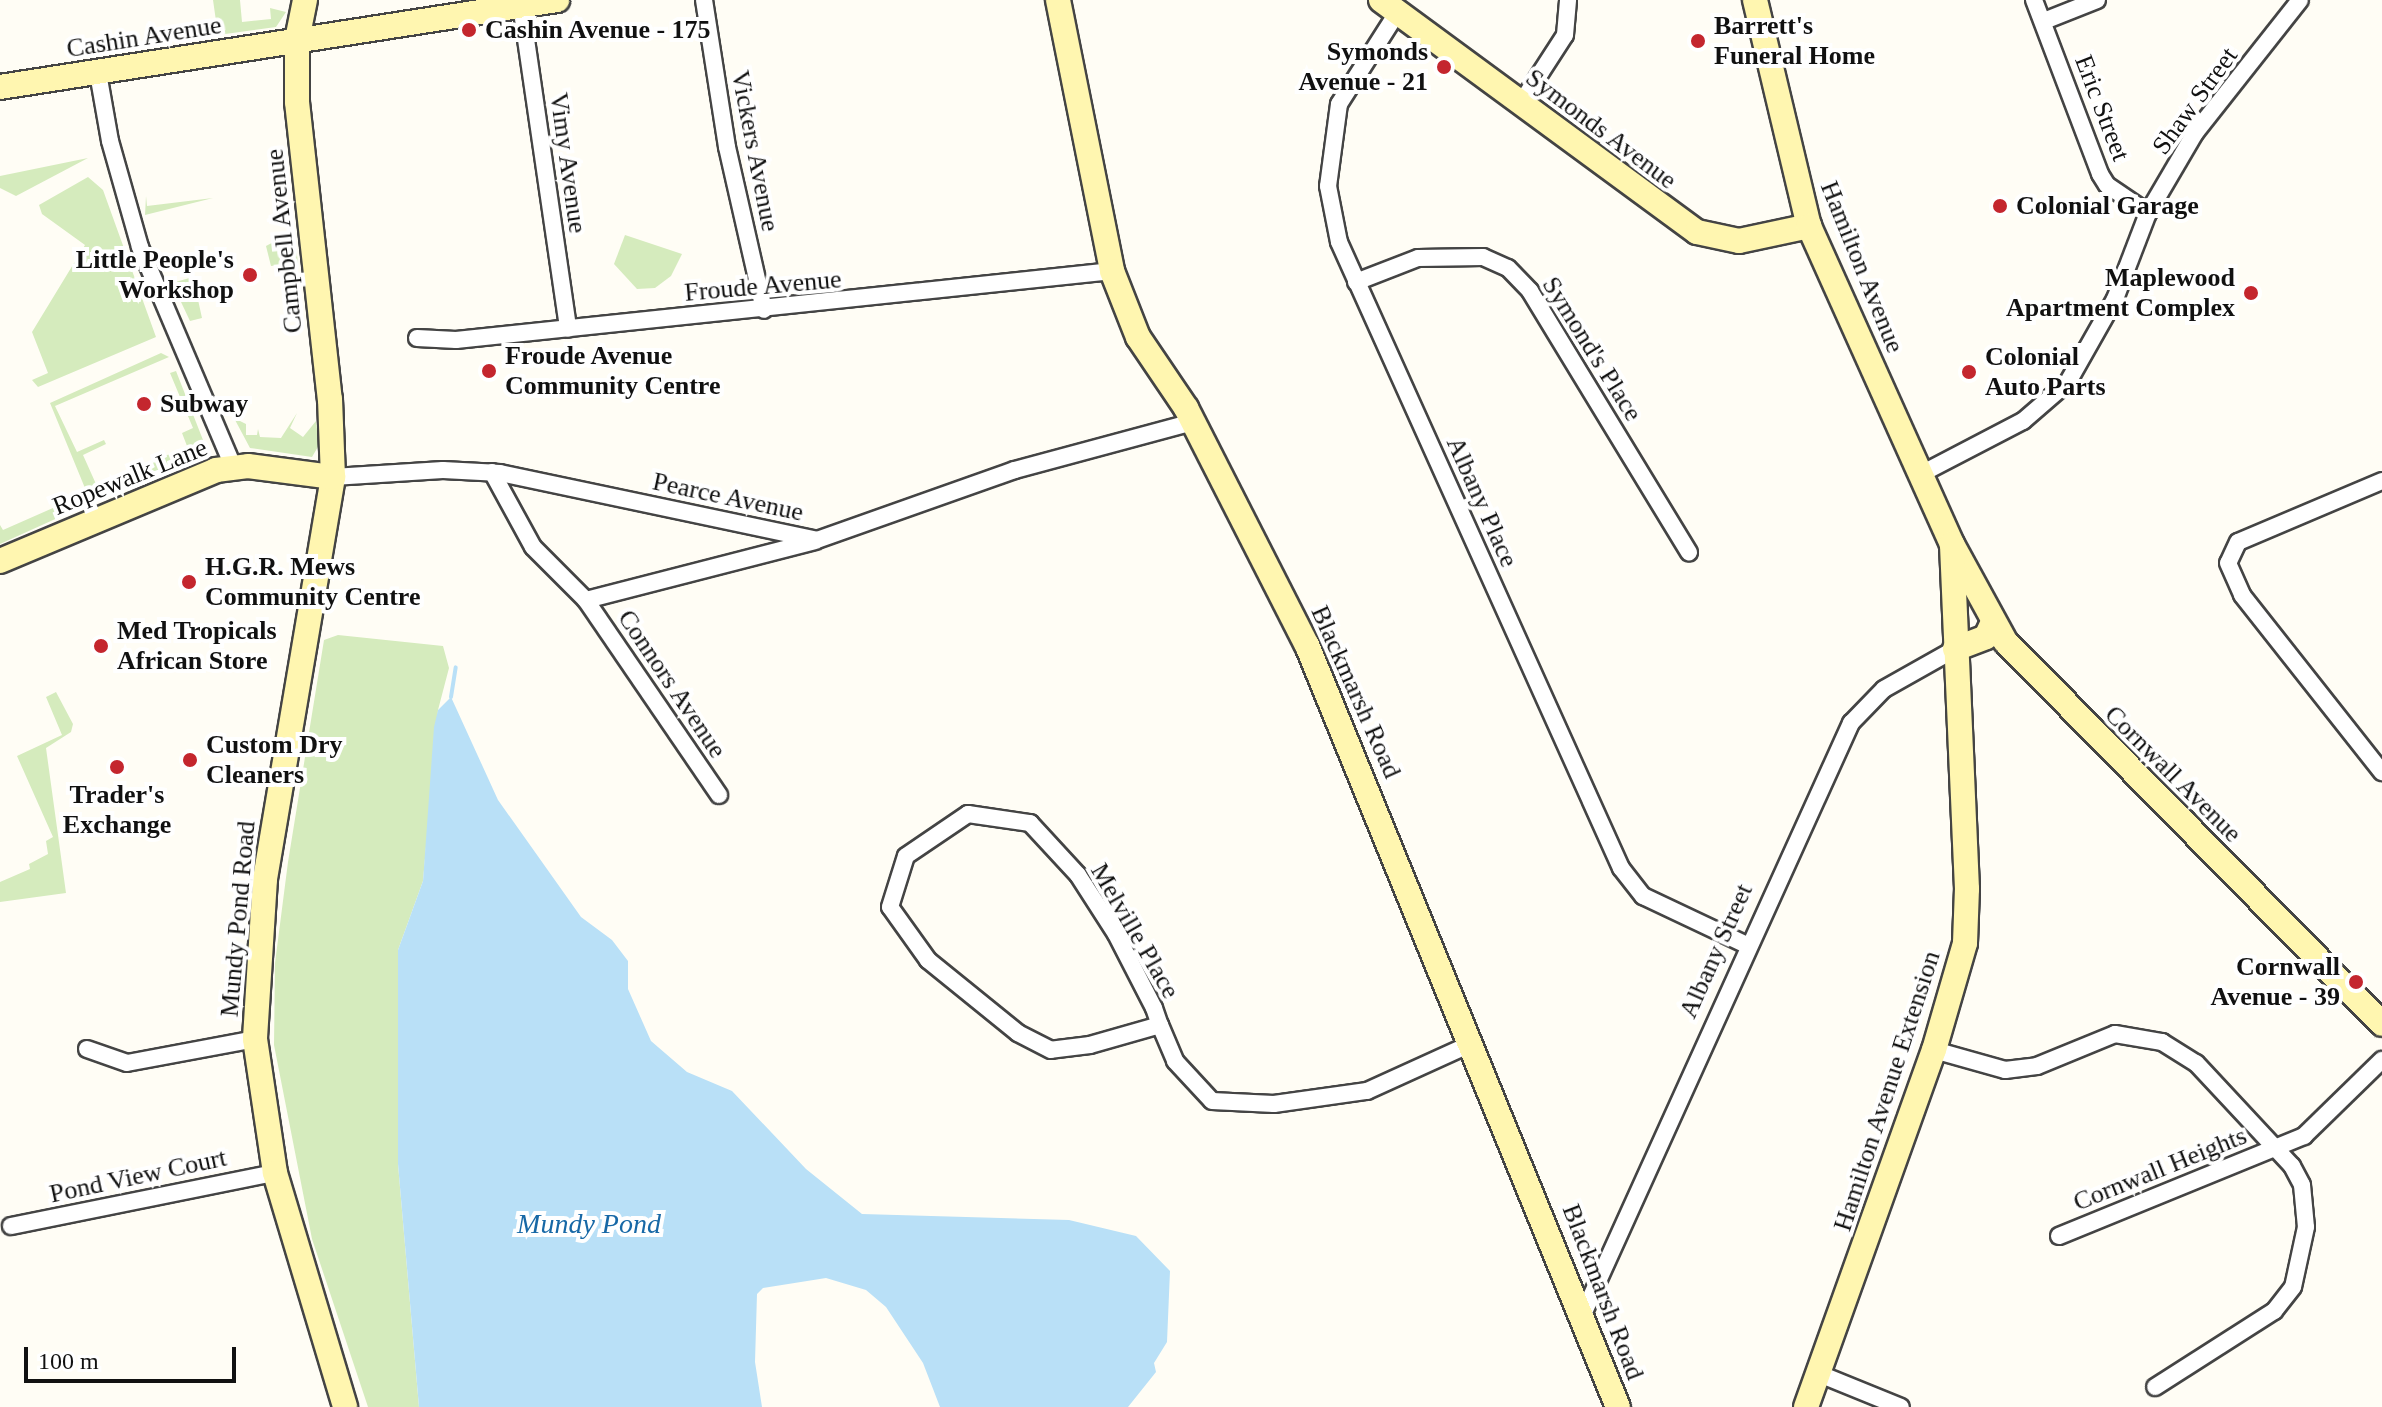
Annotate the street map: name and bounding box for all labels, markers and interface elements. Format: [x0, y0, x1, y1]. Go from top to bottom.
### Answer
street label: Cashin Avenue [64, 9, 224, 65]
place label: Barrett's Funeral Home [1714, 10, 1875, 72]
place label: Cashin Avenue - 175 [485, 14, 712, 46]
marker: Cashin Avenue - 175 [460, 21, 478, 39]
marker: Barrett's Funeral Home [1689, 32, 1707, 50]
place label: Symonds Avenue - 21 [1298, 36, 1428, 98]
street label: Shaw Street [2146, 41, 2244, 161]
street label: Eric Street [2068, 51, 2136, 165]
marker: Symonds Avenue - 21 [1435, 58, 1453, 76]
street label: Symonds Avenue [1519, 62, 1683, 196]
street label: Vickers Avenue [724, 67, 786, 235]
street label: Vimy Avenue [543, 90, 593, 236]
street label: Campbell Avenue [259, 147, 309, 335]
street label: Hamilton Avenue [1813, 176, 1911, 358]
place label: Colonial Garage [2016, 190, 2199, 222]
marker: Colonial Garage [1991, 197, 2009, 215]
place label: Little People's Workshop [76, 244, 234, 306]
place label: Maplewood Apartment Complex [2006, 262, 2235, 324]
street label: Froude Avenue [682, 264, 844, 308]
marker: Little People's Workshop [241, 266, 259, 284]
street label: Symond's Place [1535, 271, 1649, 427]
marker: Maplewood Apartment Complex [2242, 284, 2260, 302]
place label: Froude Avenue Community Centre [505, 340, 720, 402]
place label: Colonial Auto Parts [1985, 341, 2106, 402]
marker: Froude Avenue Community Centre [480, 362, 498, 380]
marker: Colonial Auto Parts [1960, 363, 1978, 381]
place label: Subway [160, 388, 248, 420]
marker: Subway [135, 395, 153, 413]
street label: Ropewalk Lane [48, 432, 212, 522]
street label: Albany Place [1439, 432, 1525, 572]
street label: Pearce Avenue [649, 466, 807, 528]
place label: H.G.R. Mews Community Centre [205, 551, 420, 612]
marker: H.G.R. Mews Community Centre [180, 573, 198, 591]
street label: Blackmarsh Road [1304, 601, 1408, 783]
street label: Connors Avenue [611, 603, 733, 765]
place label: Med Tropicals African Store [117, 615, 277, 676]
marker: Med Tropicals African Store [92, 637, 110, 655]
street label: Cornwall Avenue [2098, 699, 2248, 849]
place label: Custom Dry Cleaners [206, 729, 342, 790]
marker: Custom Dry Cleaners [181, 751, 199, 769]
marker: Trader's Exchange [108, 758, 126, 776]
place label: Trader's Exchange [63, 779, 171, 840]
street label: Mundy Pond Road [214, 820, 262, 1018]
street label: Melville Place [1084, 858, 1186, 1004]
street label: Albany Street [1673, 879, 1759, 1023]
street label: Hamilton Avenue Extension [1827, 946, 1947, 1236]
place label: Cornwall Avenue - 39 [2210, 951, 2340, 1012]
marker: Cornwall Avenue - 39 [2347, 973, 2365, 991]
street label: Cornwall Heights [2069, 1120, 2251, 1218]
street label: Pond View Court [47, 1142, 229, 1210]
street label: Blackmarsh Road [1555, 1200, 1651, 1384]
water label: Mundy Pond [517, 1207, 661, 1241]
scale bar [28, 1331, 240, 1381]
text: 100 m [38, 1348, 99, 1374]

